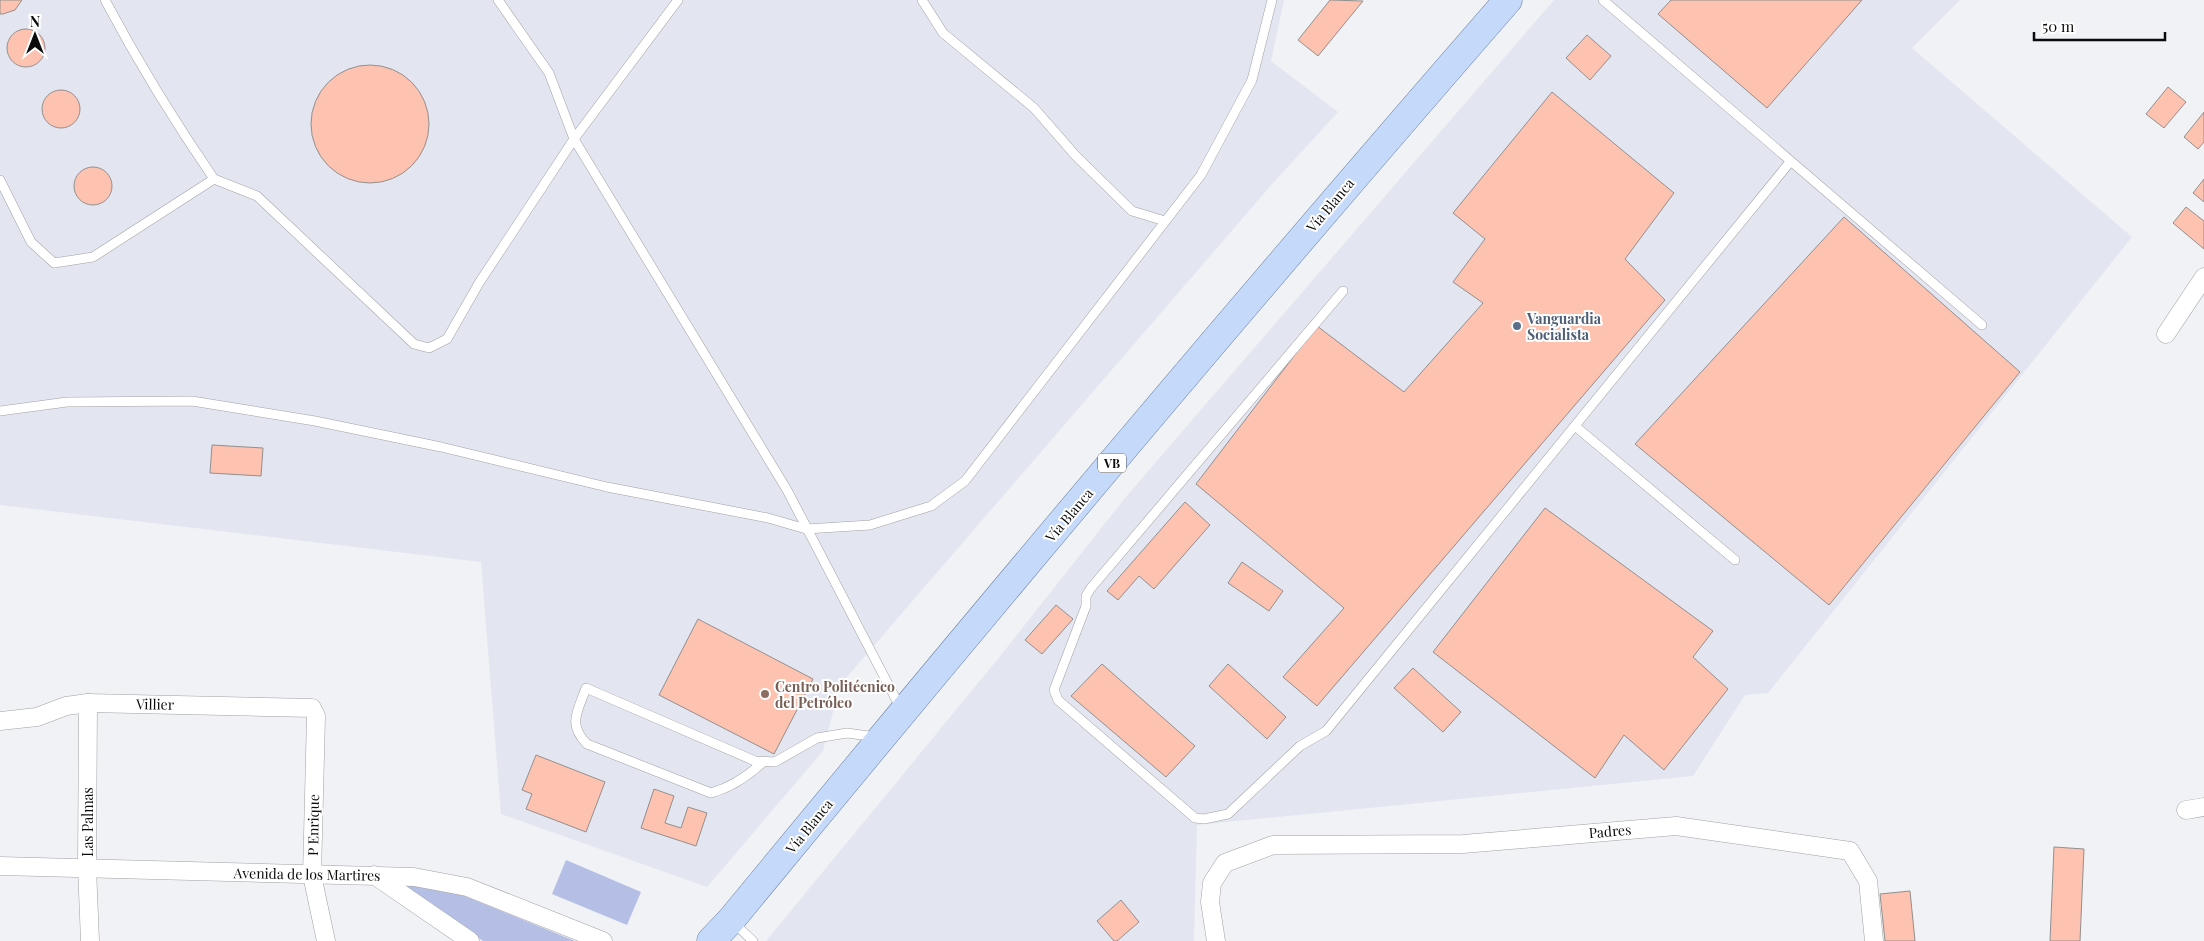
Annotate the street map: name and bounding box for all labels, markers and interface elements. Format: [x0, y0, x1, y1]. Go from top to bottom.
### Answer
north arrow [10, 10, 60, 60]
scale bar [2034, 10, 2165, 42]
text: N [30, 12, 40, 31]
text: 50 m [2042, 16, 2075, 36]
street label: Vía Blanca [1301, 174, 1358, 237]
place label: Vanguardia Socialista [1526, 309, 1602, 344]
marker: Vanguardia Socialista [1511, 320, 1523, 332]
road number: VB [1098, 453, 1126, 472]
street label: Vía Blanca [1040, 484, 1097, 547]
place label: Centro Politécnico del Petróleo [775, 677, 895, 712]
marker: Centro Politécnico del Petróleo [759, 688, 771, 700]
street label: Villier [135, 694, 175, 714]
street label: Las Palmas [78, 787, 97, 857]
street label: P Enrique [303, 794, 323, 856]
street label: Vía Blanca [781, 795, 837, 858]
street label: Padres [1588, 820, 1632, 842]
street label: Avenida de los Martires [232, 863, 381, 885]

